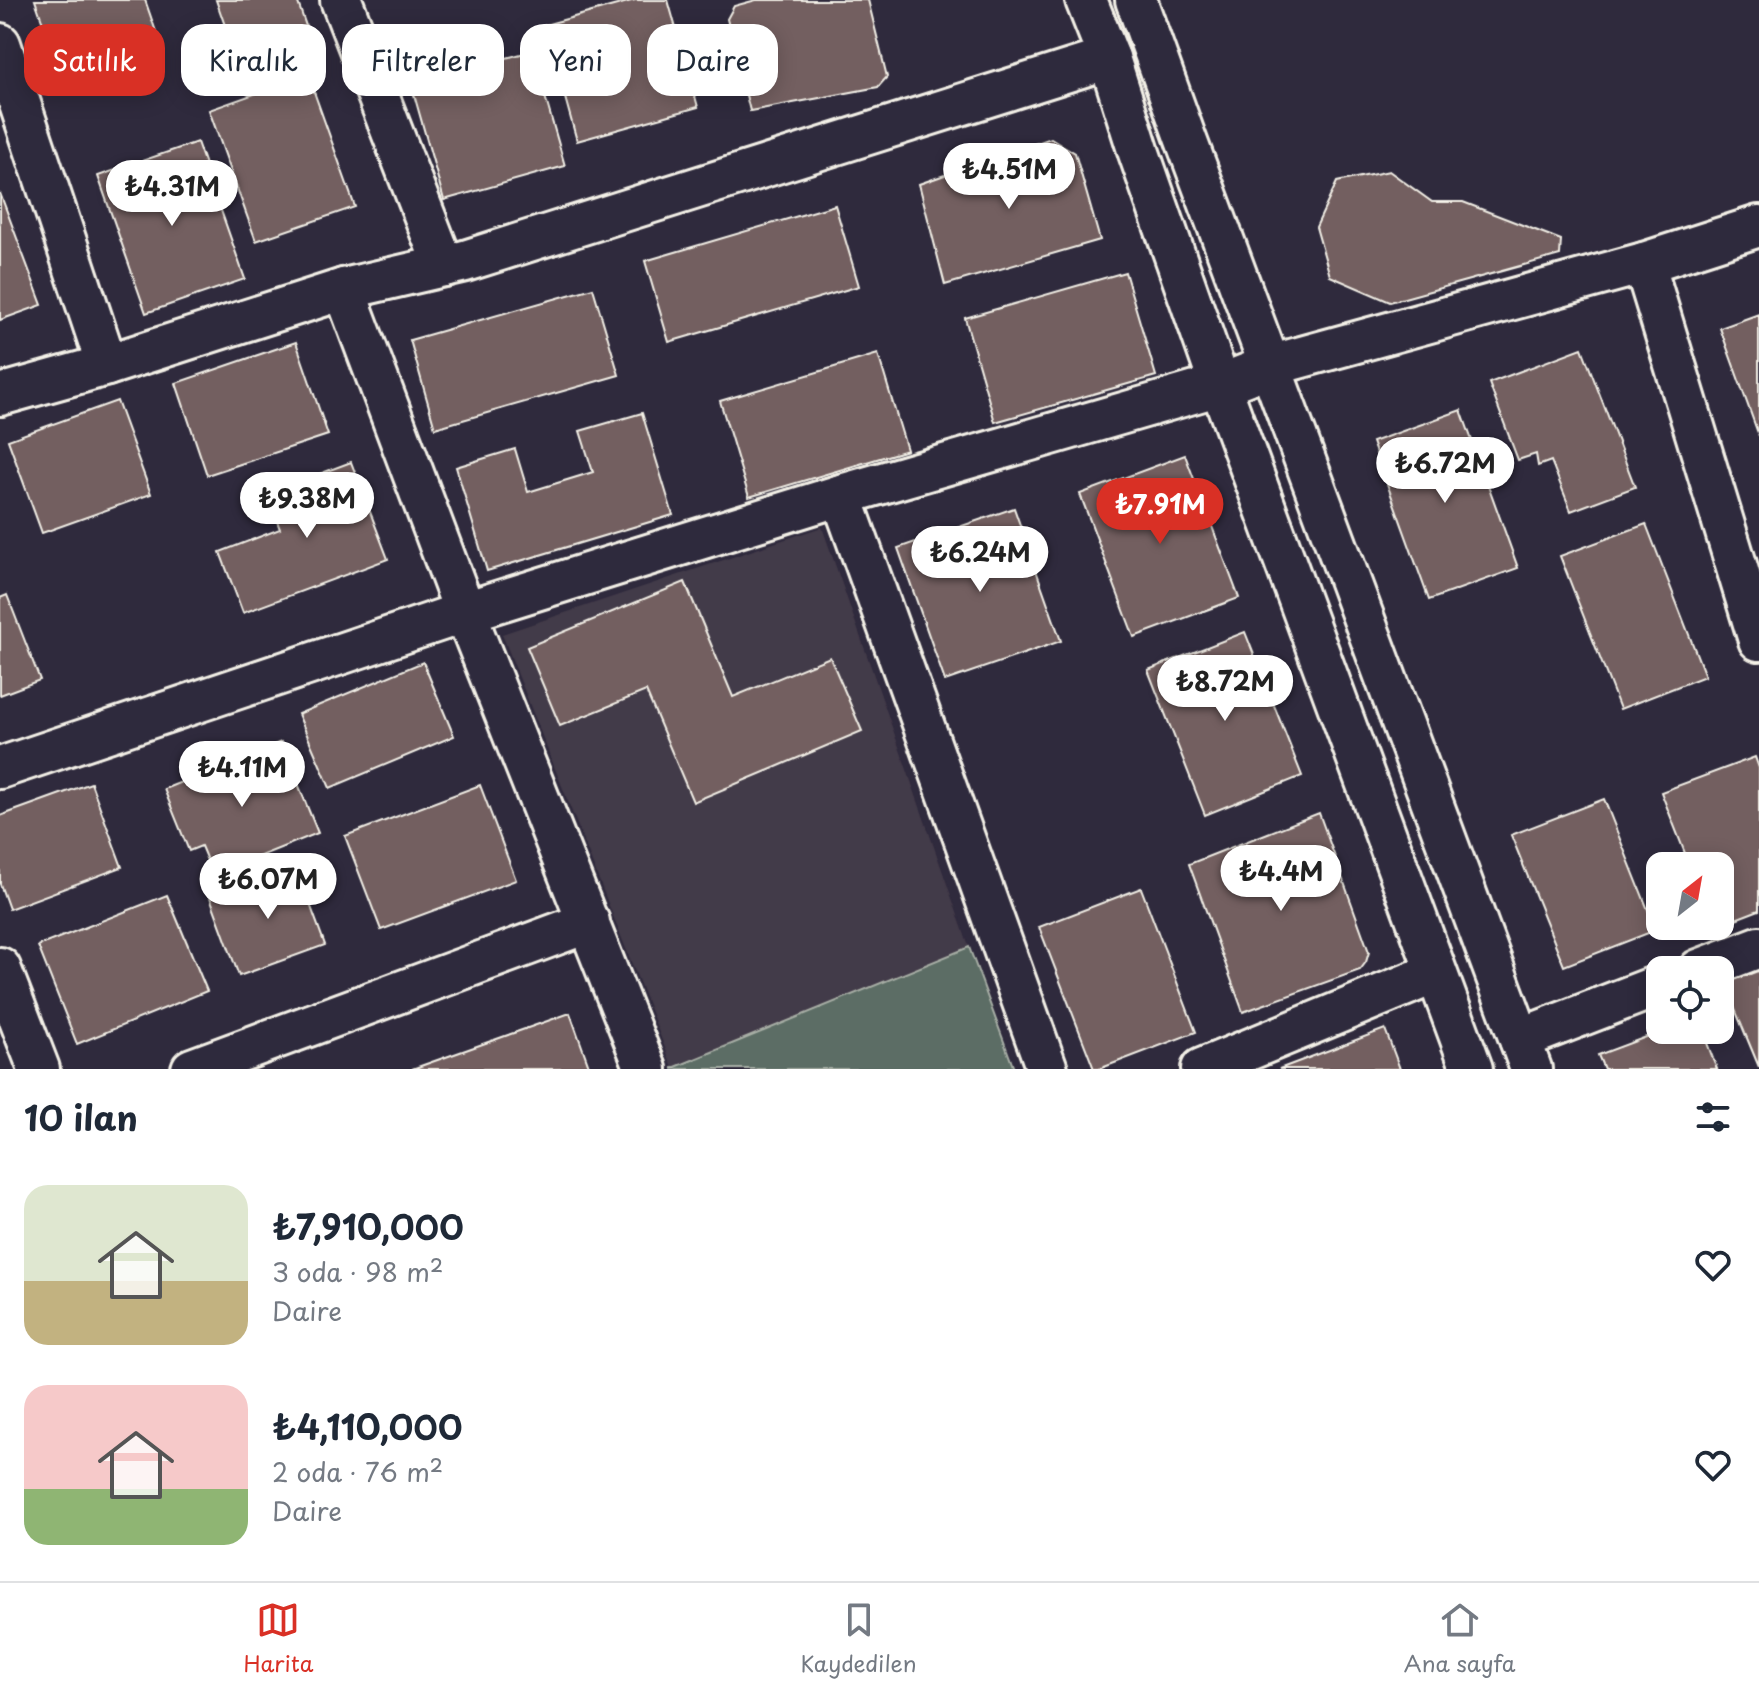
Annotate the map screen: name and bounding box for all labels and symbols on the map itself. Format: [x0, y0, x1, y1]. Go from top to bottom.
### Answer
pin: ₺4.51M [944, 143, 1074, 211]
pin: ₺4.31M [107, 160, 237, 228]
pin: ₺6.72M [1380, 437, 1510, 505]
pin: ₺9.38M [242, 472, 372, 540]
pin: ₺7.91M [1095, 478, 1225, 546]
pin: ₺6.24M [915, 526, 1045, 594]
pin: ₺8.72M [1160, 655, 1290, 723]
pin: ₺4.11M [177, 741, 307, 809]
pin: ₺4.4M [1225, 845, 1337, 913]
north arrow [1646, 852, 1734, 940]
pin: ₺6.07M [203, 853, 333, 921]

